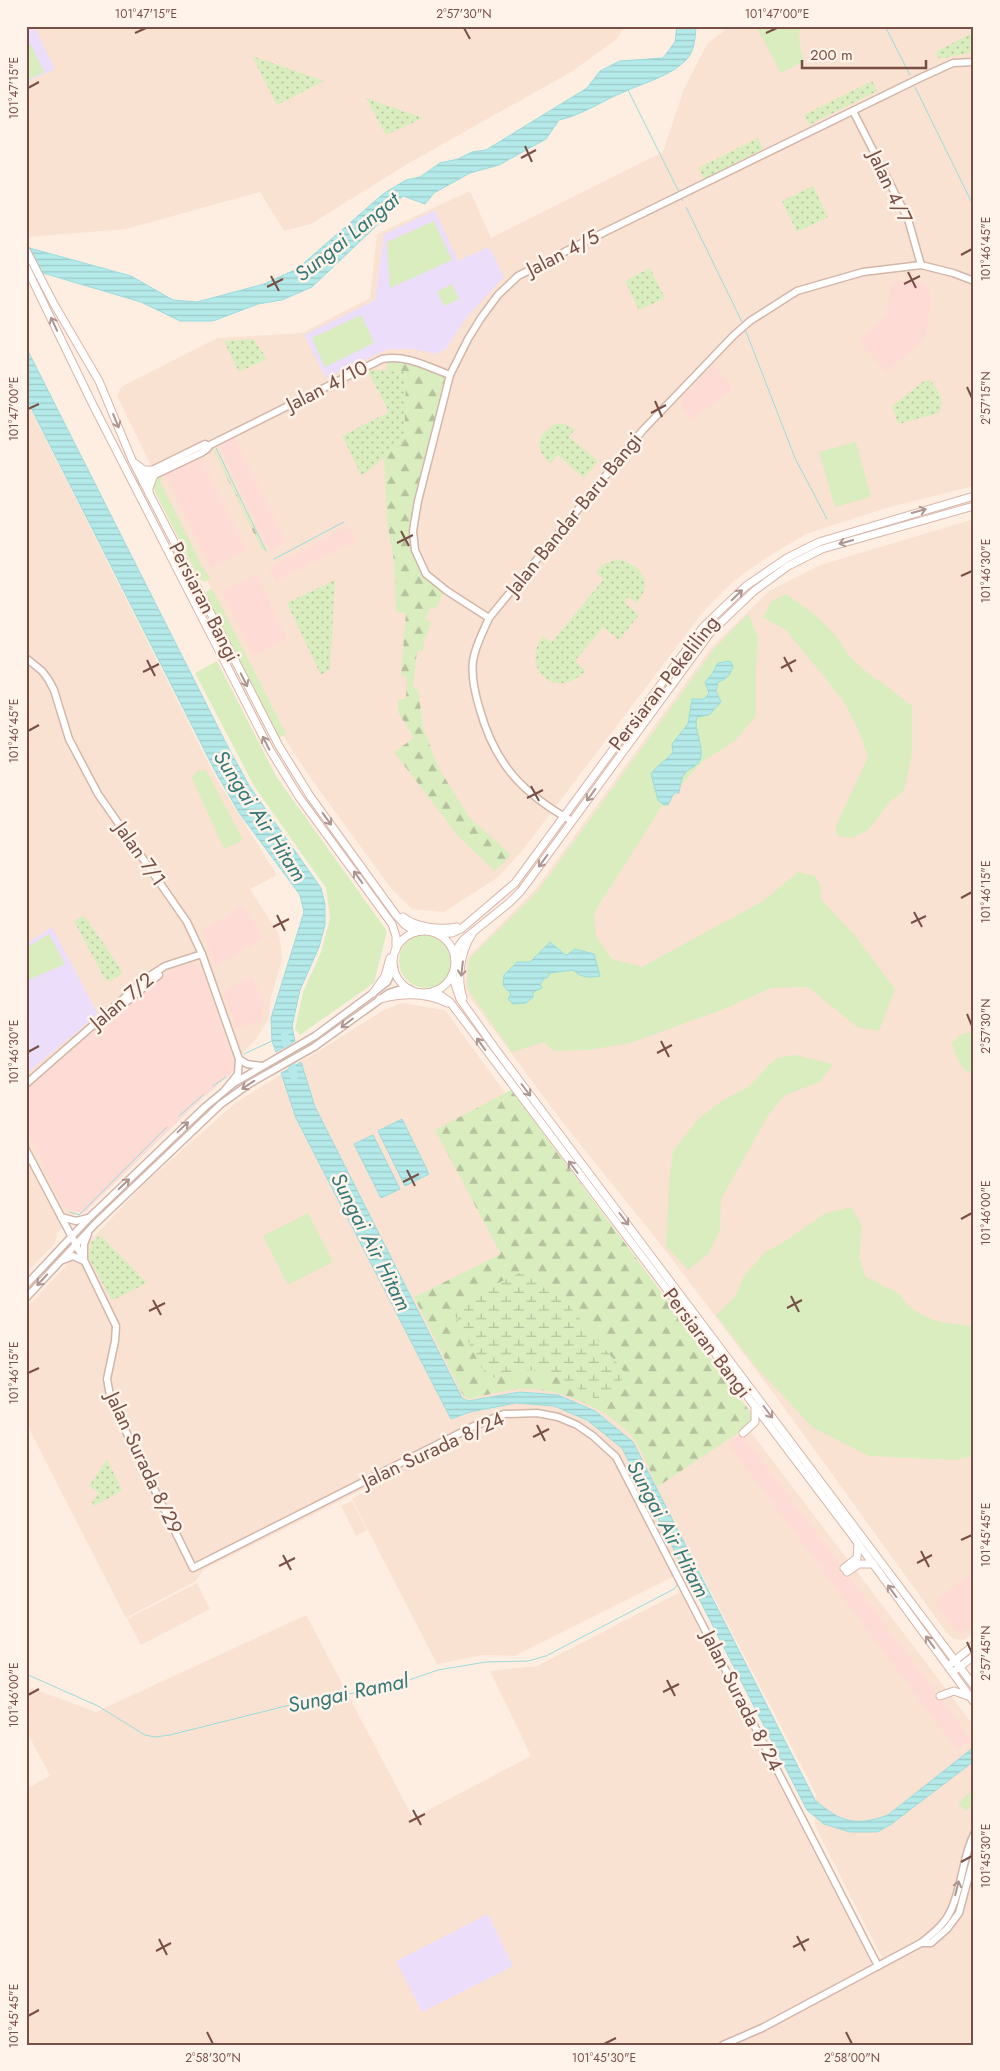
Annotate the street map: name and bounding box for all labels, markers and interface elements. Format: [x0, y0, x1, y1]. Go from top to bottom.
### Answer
text: 101°47'15"E [115, 5, 177, 23]
text: 2°57'30"N [436, 5, 492, 23]
text: 101°47'00"E [745, 5, 809, 23]
scale bar [802, 38, 926, 70]
text: 200 m [810, 44, 853, 66]
text: 101°47'15"E [5, 57, 23, 119]
street label: Jalan 4/7 [859, 143, 920, 229]
water label: Sungai Langat [288, 185, 407, 289]
text: 101°46'45"E [977, 217, 995, 281]
street label: Jalan 4/5 [519, 222, 605, 285]
one-way arrow [48, 316, 58, 331]
street label: Jalan 4/10 [278, 353, 373, 420]
text: 2°57'15"N [977, 371, 995, 425]
text: 101°47'00"E [5, 377, 23, 441]
one-way arrow [111, 413, 121, 428]
street label: Jalan Bandar Baru Bangi [497, 426, 649, 604]
one-way arrow [911, 506, 927, 516]
street label: Persiaran Bangi [161, 537, 247, 667]
one-way arrow [838, 538, 854, 548]
text: 101°46'30"E [977, 539, 995, 603]
one-way arrow [731, 588, 743, 601]
street label: Persiaran Pekeliling [602, 609, 726, 757]
one-way arrow [240, 672, 249, 687]
text: 101°46'45"E [5, 699, 23, 763]
one-way arrow [261, 735, 271, 750]
water label: Sungai Air Hitam [206, 744, 314, 888]
one-way arrow [586, 788, 596, 802]
one-way arrow [321, 812, 332, 825]
street label: Jalan 7/1 [105, 813, 173, 892]
one-way arrow [537, 854, 548, 867]
text: 101°46'15"E [977, 860, 995, 924]
one-way arrow [352, 871, 363, 884]
one-way arrow [457, 961, 467, 977]
street label: Jalan 7/2 [82, 966, 160, 1038]
text: 2°57'30"N [977, 998, 995, 1054]
one-way arrow [341, 1018, 354, 1029]
text: 101°46'30"E [5, 1020, 23, 1084]
one-way arrow [476, 1037, 486, 1051]
one-way arrow [241, 1080, 255, 1090]
one-way arrow [521, 1083, 531, 1097]
one-way arrow [177, 1121, 190, 1133]
one-way arrow [568, 1161, 579, 1174]
water label: Sungai Air Hitam [323, 1168, 419, 1316]
one-way arrow [118, 1178, 130, 1190]
text: 101°46'00"E [977, 1180, 995, 1246]
one-way arrow [619, 1212, 630, 1225]
one-way arrow [36, 1274, 48, 1287]
street label: Persiaran Bangi [656, 1282, 758, 1404]
text: 101°46'15"E [5, 1341, 23, 1405]
street label: Jalan Surada 8/29 [97, 1384, 190, 1539]
street label: Jalan Surada 8/24 [354, 1404, 509, 1497]
one-way arrow [763, 1405, 773, 1419]
water label: Sungai Air Hitam [619, 1455, 717, 1603]
text: 101°45'45"E [977, 1503, 995, 1567]
one-way arrow [887, 1585, 898, 1598]
street label: Jalan Surada 8/24 [693, 1623, 790, 1777]
text: 2°57'45"N [977, 1625, 995, 1681]
one-way arrow [925, 1635, 935, 1649]
text: 101°46'00"E [5, 1662, 23, 1728]
water label: Sungai Ramal [285, 1665, 412, 1720]
text: 101°45'30"E [977, 1824, 995, 1888]
one-way arrow [953, 1881, 962, 1897]
text: 101°45'45"E [5, 1984, 23, 2048]
text: 2°58'30"N [185, 2049, 241, 2067]
text: 101°45'30"E [572, 2049, 636, 2067]
text: 2°58'00"N [824, 2049, 880, 2067]

